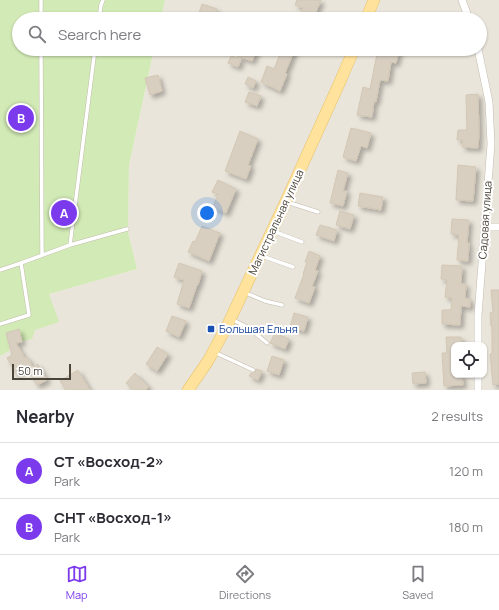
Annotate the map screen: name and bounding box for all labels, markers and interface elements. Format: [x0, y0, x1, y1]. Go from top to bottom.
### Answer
search box [12, 12, 487, 56]
icon: search [26, 23, 48, 45]
text: Search here [58, 24, 141, 45]
pin: B [8, 103, 34, 133]
street label: Магистральная улица [244, 167, 307, 277]
street label: Садовая улица [474, 180, 495, 260]
pin: A [51, 198, 77, 228]
your location [197, 203, 217, 223]
place label: Большая Ельня [219, 321, 298, 336]
marker: Большая Ельня [206, 324, 216, 334]
map controls [451, 342, 487, 378]
button: locate [451, 342, 487, 378]
scale bar [12, 362, 71, 381]
text: 50 m [18, 363, 43, 378]
text: Nearby [16, 405, 74, 428]
text: 2 results [431, 407, 483, 425]
text: СТ «Восход-2» [54, 451, 164, 472]
text: A [25, 462, 33, 480]
text: 120 m [449, 462, 483, 480]
text: Park [54, 472, 80, 490]
text: СНТ «Восход-1» [54, 507, 172, 528]
text: B [25, 518, 33, 536]
text: 180 m [449, 518, 483, 536]
text: Park [54, 528, 80, 546]
tab: Map [66, 563, 88, 602]
tab: Directions [219, 563, 271, 602]
tab: Saved [402, 563, 433, 602]

